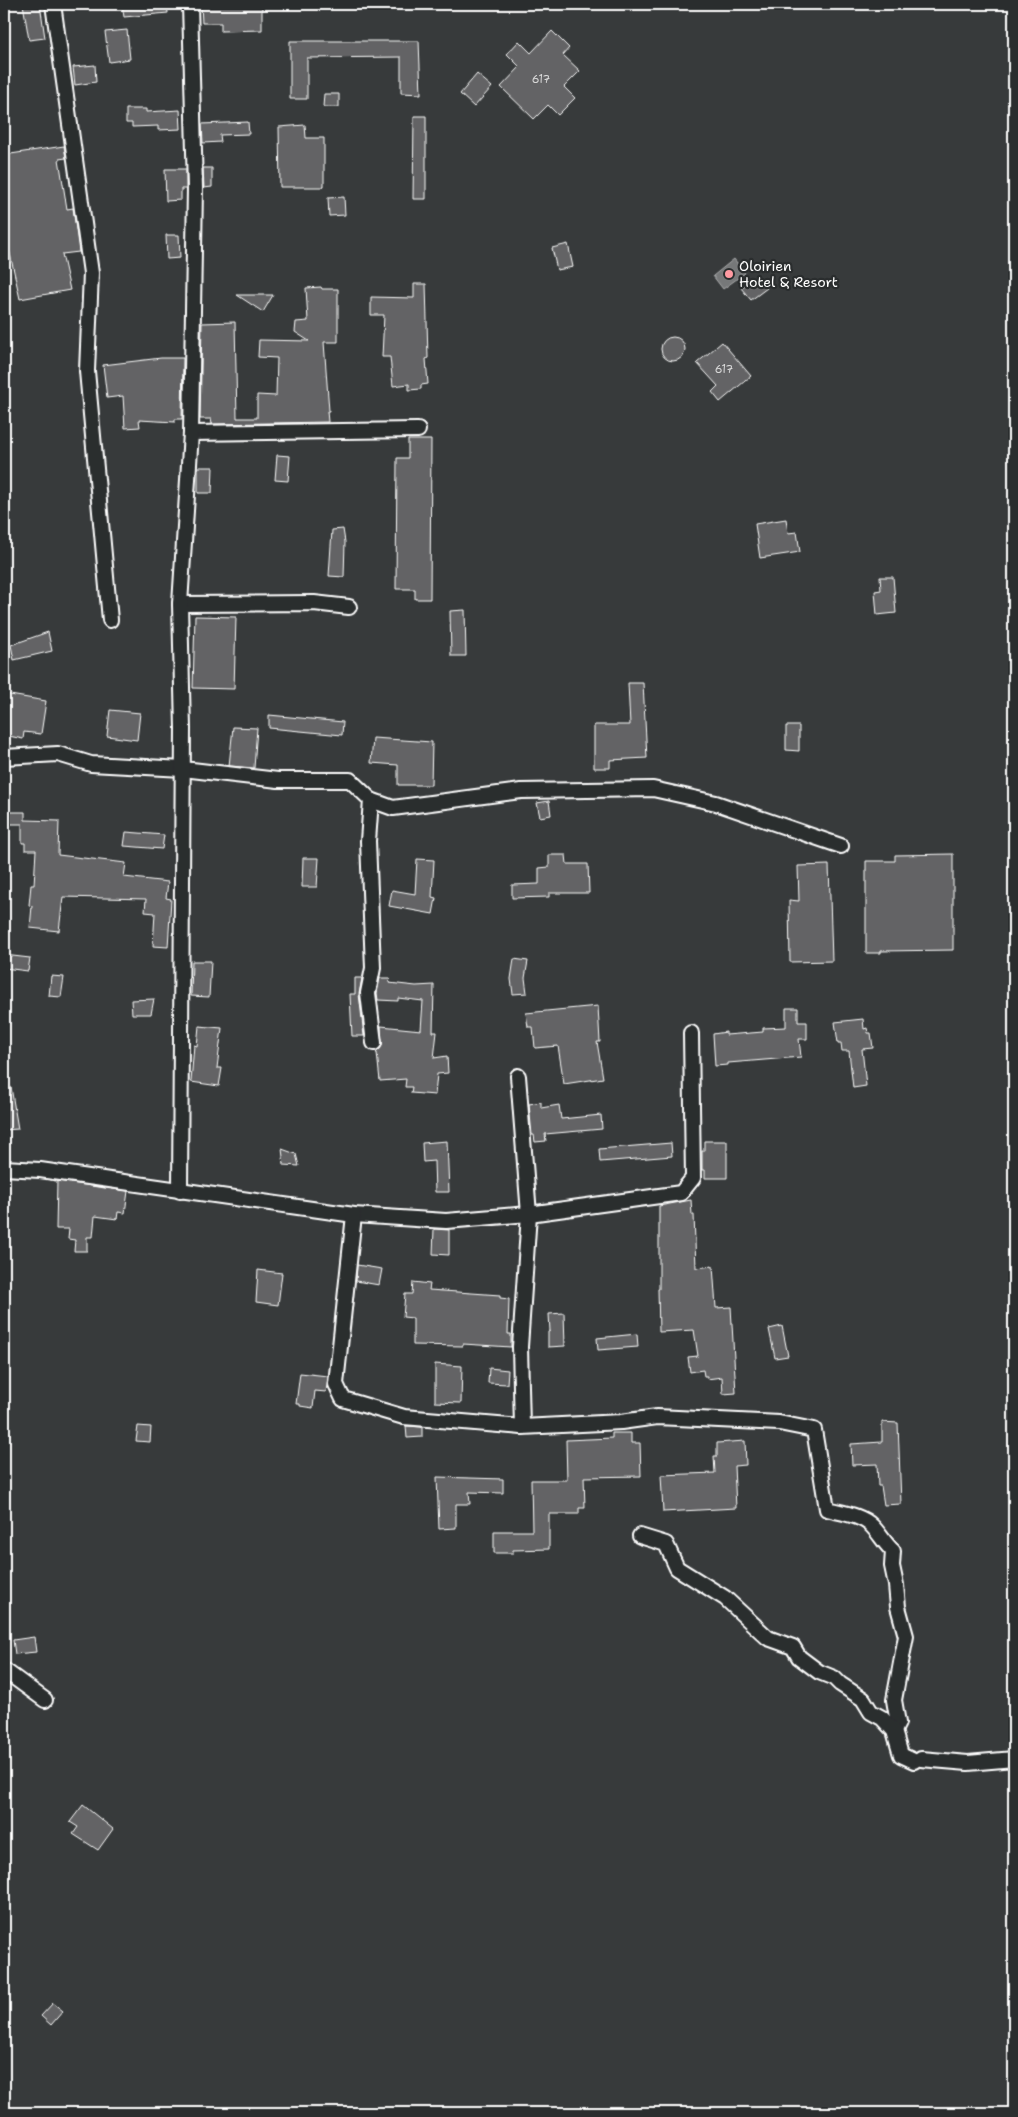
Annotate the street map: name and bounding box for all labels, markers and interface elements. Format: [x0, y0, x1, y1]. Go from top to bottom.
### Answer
house number: 617 [532, 72, 551, 87]
place label: Oloirien Hotel & Resort [739, 257, 838, 291]
marker: Oloirien Hotel & Resort [723, 268, 735, 280]
house number: 617 [715, 362, 734, 377]

